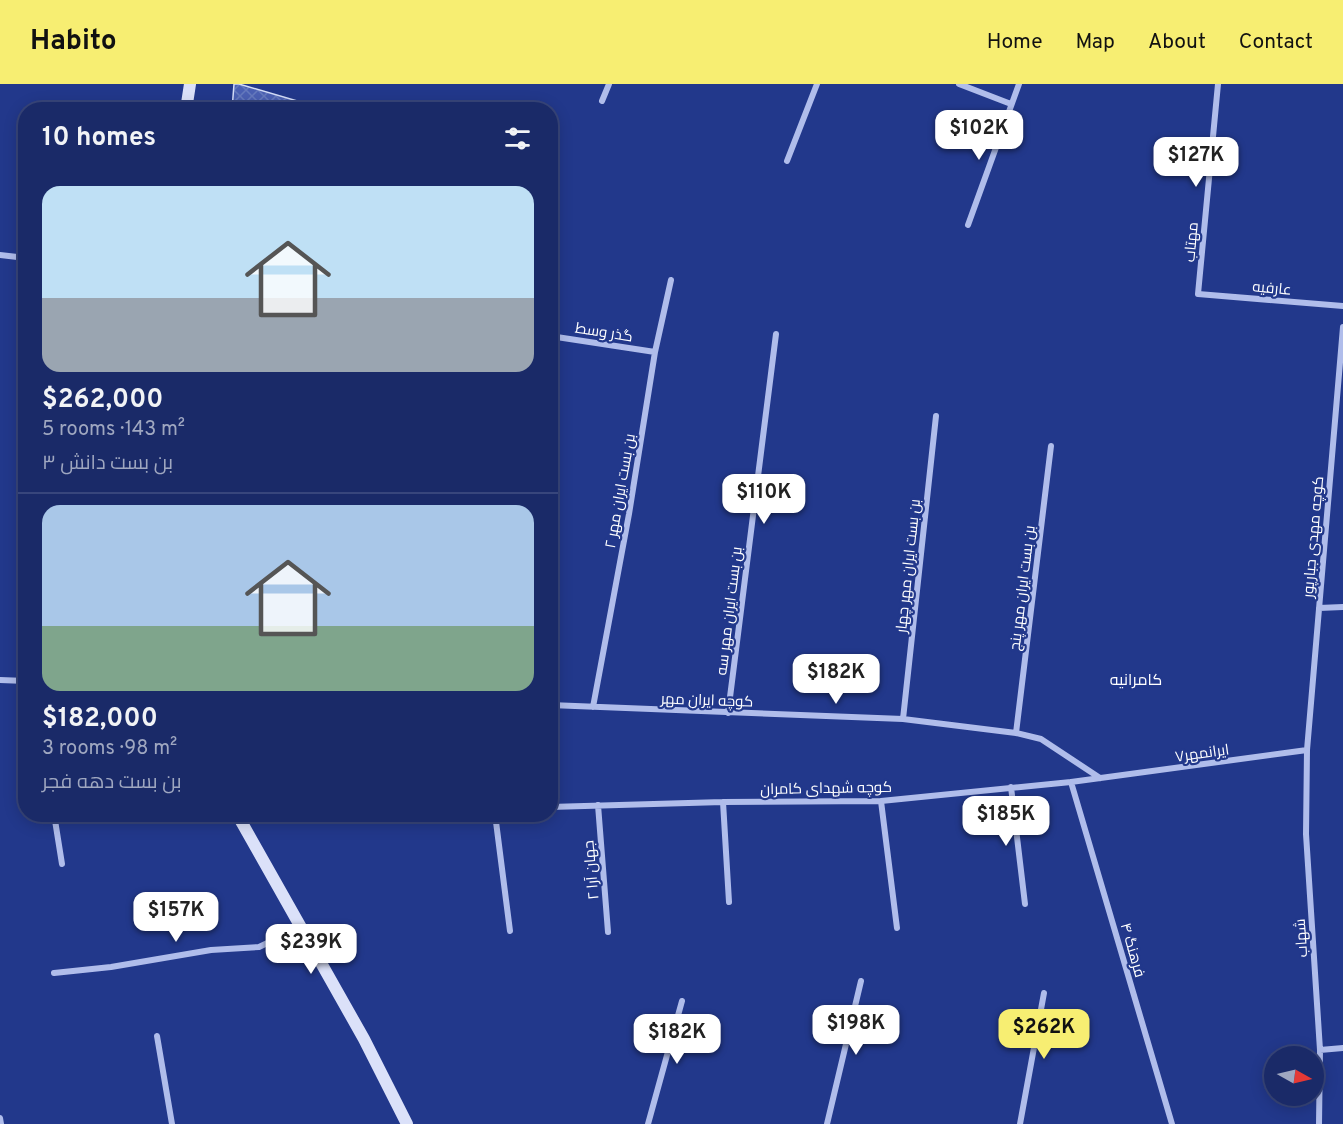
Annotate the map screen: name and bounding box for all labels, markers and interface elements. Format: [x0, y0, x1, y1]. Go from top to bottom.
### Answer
text: Habito [30, 24, 117, 60]
text: Home [987, 29, 1043, 56]
text: Map [1076, 29, 1115, 56]
text: About [1148, 29, 1206, 56]
text: Contact [1239, 29, 1313, 56]
pin: $102K [937, 110, 1021, 161]
text: $102K [949, 116, 1009, 142]
text: 10 homes [42, 122, 156, 155]
icon: filters [501, 122, 534, 155]
pin: $127K [1154, 137, 1238, 188]
text: $127K [1168, 143, 1224, 169]
street label: مهتاب [1181, 221, 1204, 263]
icon: home [234, 225, 342, 333]
street label: عارفیه [1251, 278, 1292, 301]
street label: گذر وسط [574, 320, 634, 347]
text: $262,000 [42, 384, 163, 417]
text: 5 rooms · 143 m² [42, 417, 185, 443]
street label: ۲ بن بست ایران مهر [602, 432, 641, 550]
text: بن بست دانش ۳ [42, 451, 173, 477]
pin: $110K [722, 474, 806, 525]
street label: کوچه مهدی جبارپور [1300, 476, 1329, 600]
text: $110K [736, 480, 792, 506]
street label: بن بست ایران مهر چهار [893, 498, 926, 635]
street label: بن بست ایران مهر پنج [1006, 524, 1041, 652]
icon: home [234, 544, 342, 652]
street label: بن بست ایران مهر سه [713, 546, 748, 677]
pin: $182K [794, 654, 878, 705]
text: $182K [807, 660, 865, 686]
district label: کامرانیه [1110, 671, 1162, 691]
street label: کوچه ایران مهر [659, 690, 754, 713]
text: $182,000 [42, 703, 158, 736]
text: 3 rooms · 98 m² [42, 736, 177, 762]
street label: ایرانمهر۷ [1174, 741, 1231, 768]
text: بن بست دهه فجر [42, 770, 182, 796]
street label: کوچه شهدای کامران [760, 779, 892, 800]
pin: $185K [964, 796, 1048, 847]
text: $185K [976, 802, 1036, 828]
street label: جهان آرا ۲ [580, 839, 605, 900]
pin: $157K [134, 892, 218, 943]
text: $157K [147, 898, 205, 924]
street label: شهاب [1292, 918, 1313, 958]
street label: فرهنگ ۴ [1115, 921, 1148, 980]
pin: $239K [269, 924, 353, 975]
text: $239K [280, 930, 342, 956]
pin: $198K [814, 1005, 898, 1056]
pin: $262K [1002, 1009, 1086, 1060]
text: $198K [826, 1011, 886, 1037]
pin: $182K [635, 1014, 719, 1065]
text: $262K [1013, 1015, 1075, 1041]
text: $182K [648, 1020, 706, 1046]
north arrow [1264, 1046, 1324, 1106]
map controls [1264, 1046, 1324, 1106]

